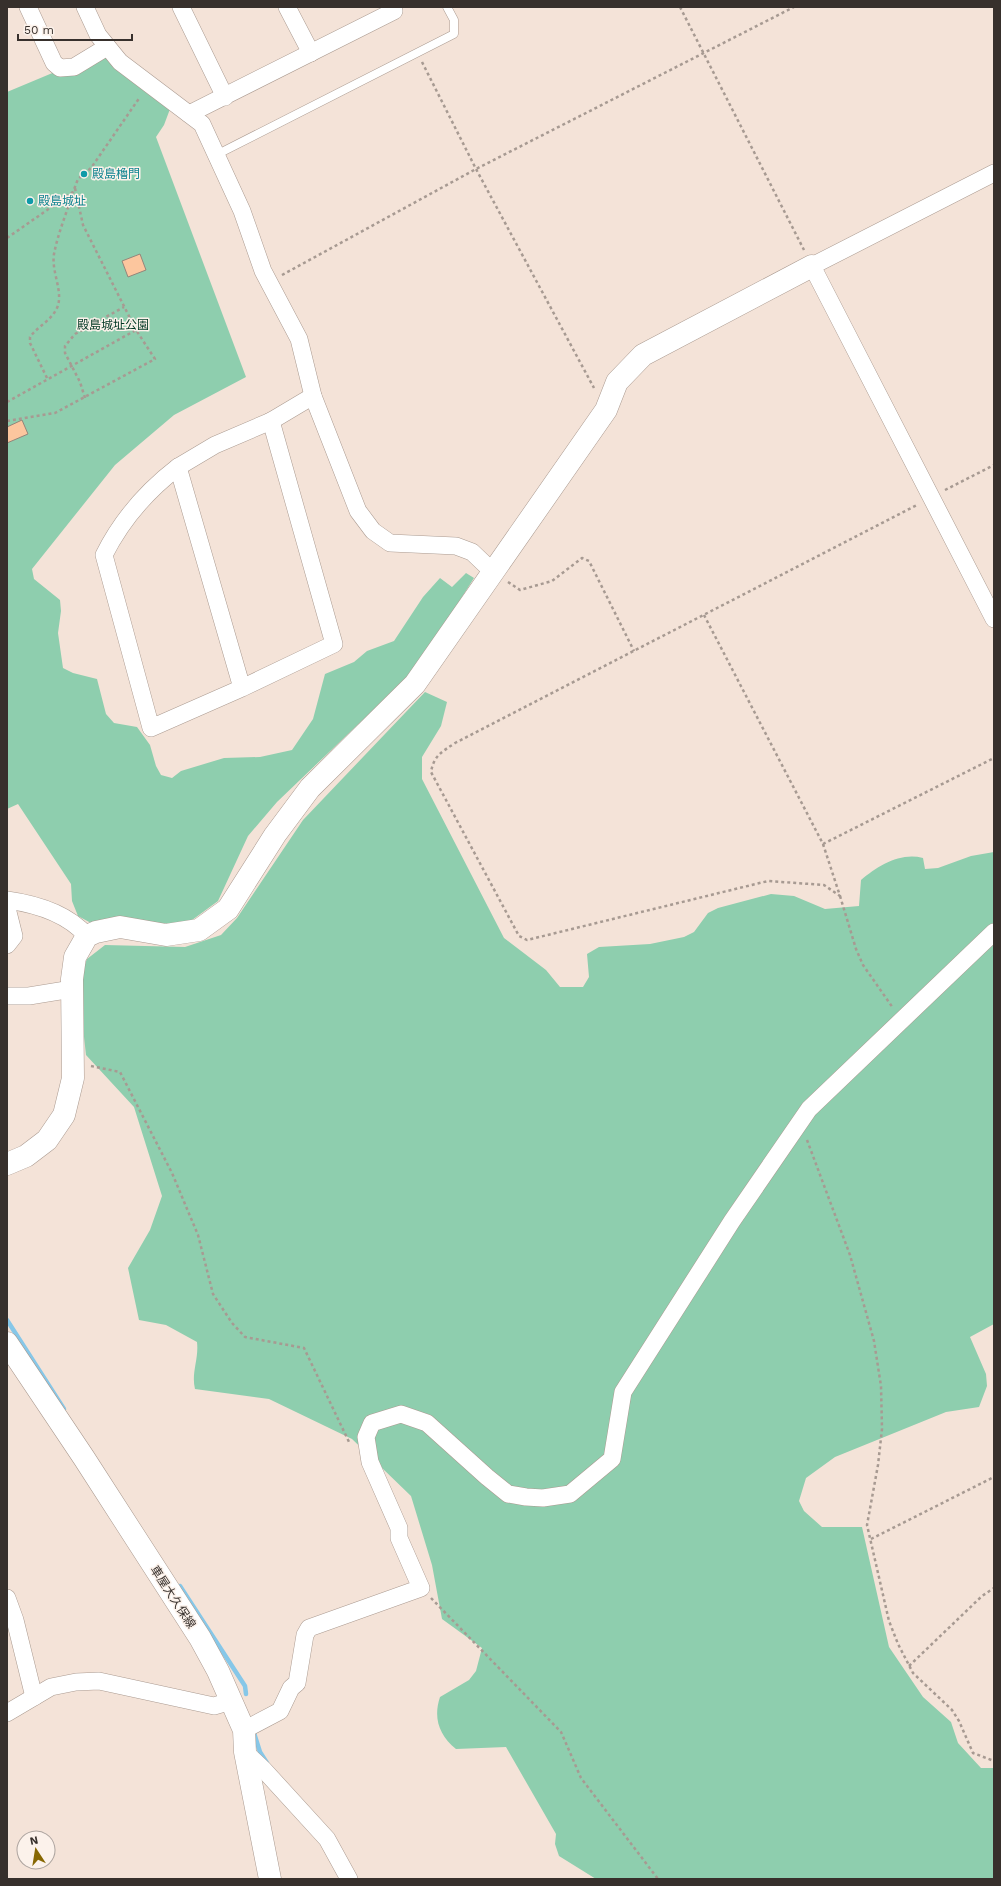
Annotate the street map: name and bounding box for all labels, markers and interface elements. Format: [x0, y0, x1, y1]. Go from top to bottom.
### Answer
scale bar [18, 16, 132, 42]
text: 50 m [24, 23, 54, 37]
place label: 殿島櫓門 [92, 167, 140, 181]
marker: 殿島櫓門 [79, 169, 89, 179]
place label: 殿島城址 [38, 194, 86, 208]
marker: 殿島城址 [25, 196, 35, 206]
park label: 殿島城址公園 [77, 318, 149, 332]
street label: 車屋大久保線 [148, 1563, 198, 1631]
north arrow [16, 1830, 56, 1870]
text: N [29, 1834, 39, 1848]

